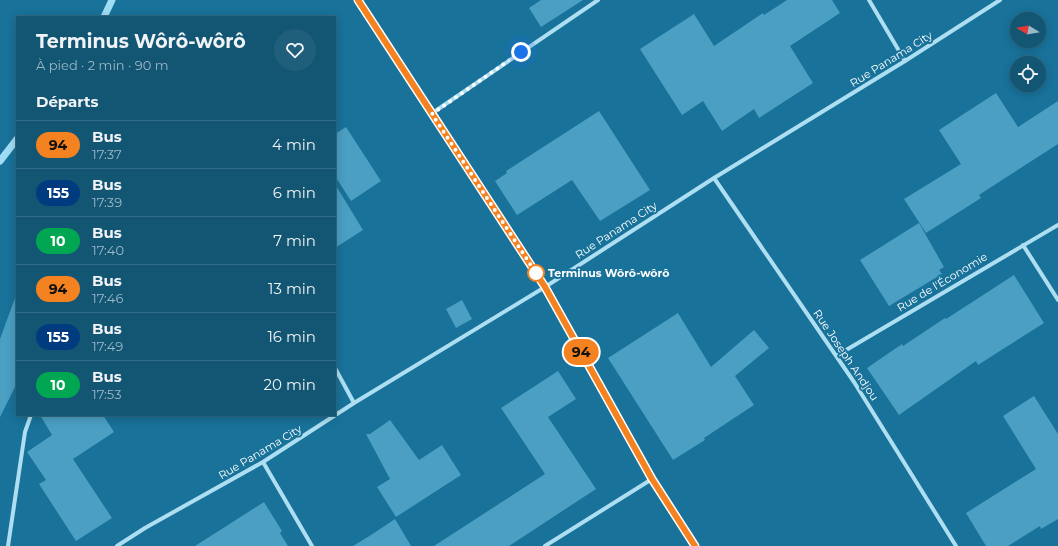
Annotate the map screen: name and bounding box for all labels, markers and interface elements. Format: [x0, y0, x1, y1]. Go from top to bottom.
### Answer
north arrow [1010, 12, 1046, 48]
map controls [1010, 12, 1046, 92]
street label: Rue Panama City [847, 28, 935, 90]
button: heart [274, 29, 316, 71]
text: Terminus Wôrô-wôrô [36, 30, 246, 53]
your location [511, 42, 531, 62]
button: locate [1010, 56, 1046, 92]
text: À pied · 2 min · 90 m [36, 57, 168, 73]
text: Départs [36, 92, 99, 111]
text: Bus [92, 127, 122, 146]
text: 4 min [272, 135, 316, 154]
text: 94 [49, 136, 67, 154]
text: 17:37 [92, 146, 122, 162]
text: Bus [92, 175, 122, 194]
text: 6 min [273, 183, 316, 202]
text: 155 [47, 184, 69, 202]
text: 17:39 [92, 194, 122, 210]
street label: Rue Panama City [572, 198, 660, 262]
text: Bus [92, 223, 122, 242]
text: 7 min [273, 231, 316, 250]
text: 10 [51, 232, 66, 250]
text: 17:40 [92, 242, 124, 258]
street label: Rue de l'Économie [894, 249, 990, 315]
marker: Terminus Wôrô-wôrô [527, 264, 545, 282]
place label: Terminus Wôrô-wôrô [548, 266, 669, 280]
text: Bus [92, 271, 122, 290]
text: 13 min [268, 279, 316, 298]
text: 94 [49, 280, 67, 298]
text: 17:46 [92, 290, 123, 306]
street label: Rue Joseph Andjou [810, 307, 882, 403]
text: Bus [92, 319, 122, 338]
text: 16 min [267, 327, 316, 346]
text: 155 [47, 328, 69, 346]
text: 17:49 [92, 338, 123, 354]
line badge: 94 [563, 339, 599, 365]
text: 94 [572, 343, 590, 361]
text: Bus [92, 367, 122, 386]
text: 20 min [264, 375, 316, 394]
text: 10 [51, 376, 66, 394]
text: 17:53 [92, 386, 121, 402]
street label: Rue Panama City [216, 422, 304, 482]

